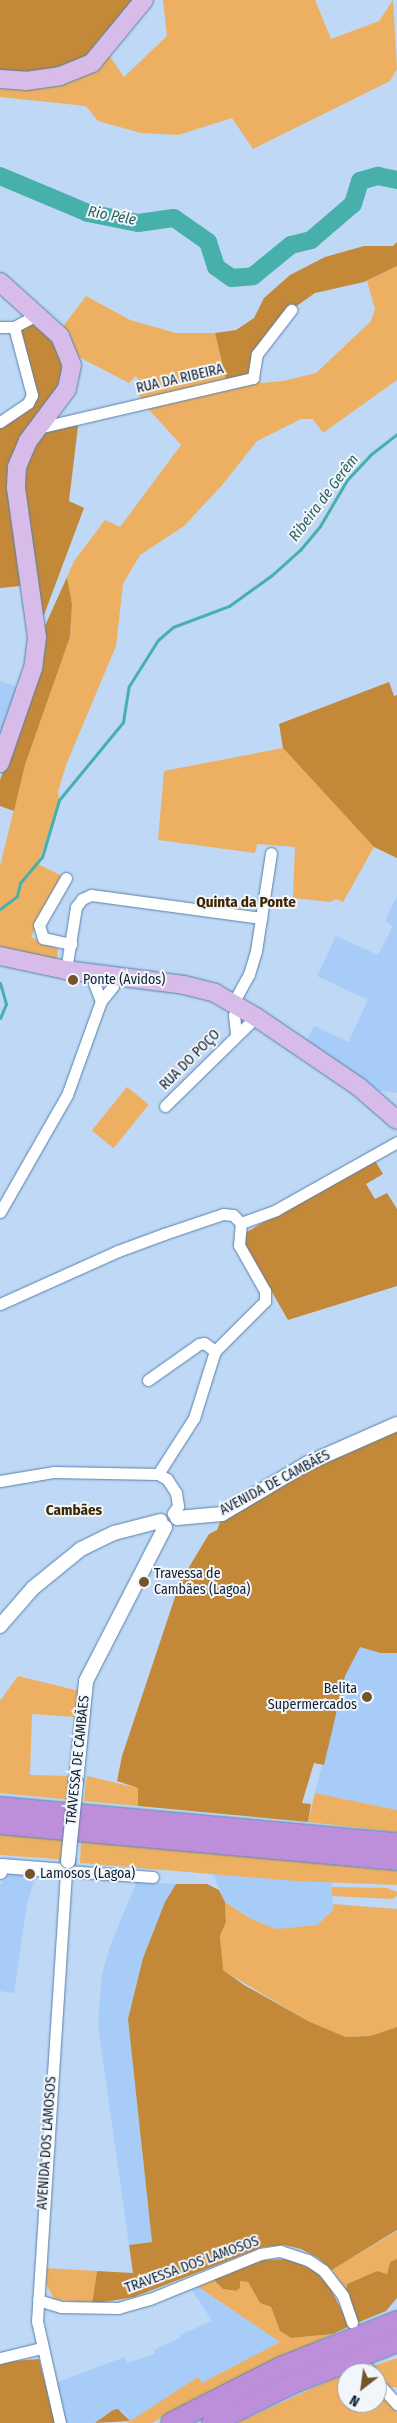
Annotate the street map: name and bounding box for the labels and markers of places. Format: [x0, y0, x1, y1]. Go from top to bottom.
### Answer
place label: Ponte (Avidos) [83, 972, 165, 988]
marker: Ponte (Avidos) [67, 974, 79, 986]
place label: Travessa de Cambães (Lagoa) [154, 1566, 251, 1598]
marker: Travessa de Cambães (Lagoa) [138, 1576, 150, 1588]
place label: Belita Supermercados [268, 1681, 357, 1714]
marker: Belita Supermercados [361, 1691, 373, 1703]
place label: Lamosos (Lagoa) [40, 1866, 135, 1882]
marker: Lamosos (Lagoa) [24, 1868, 36, 1880]

